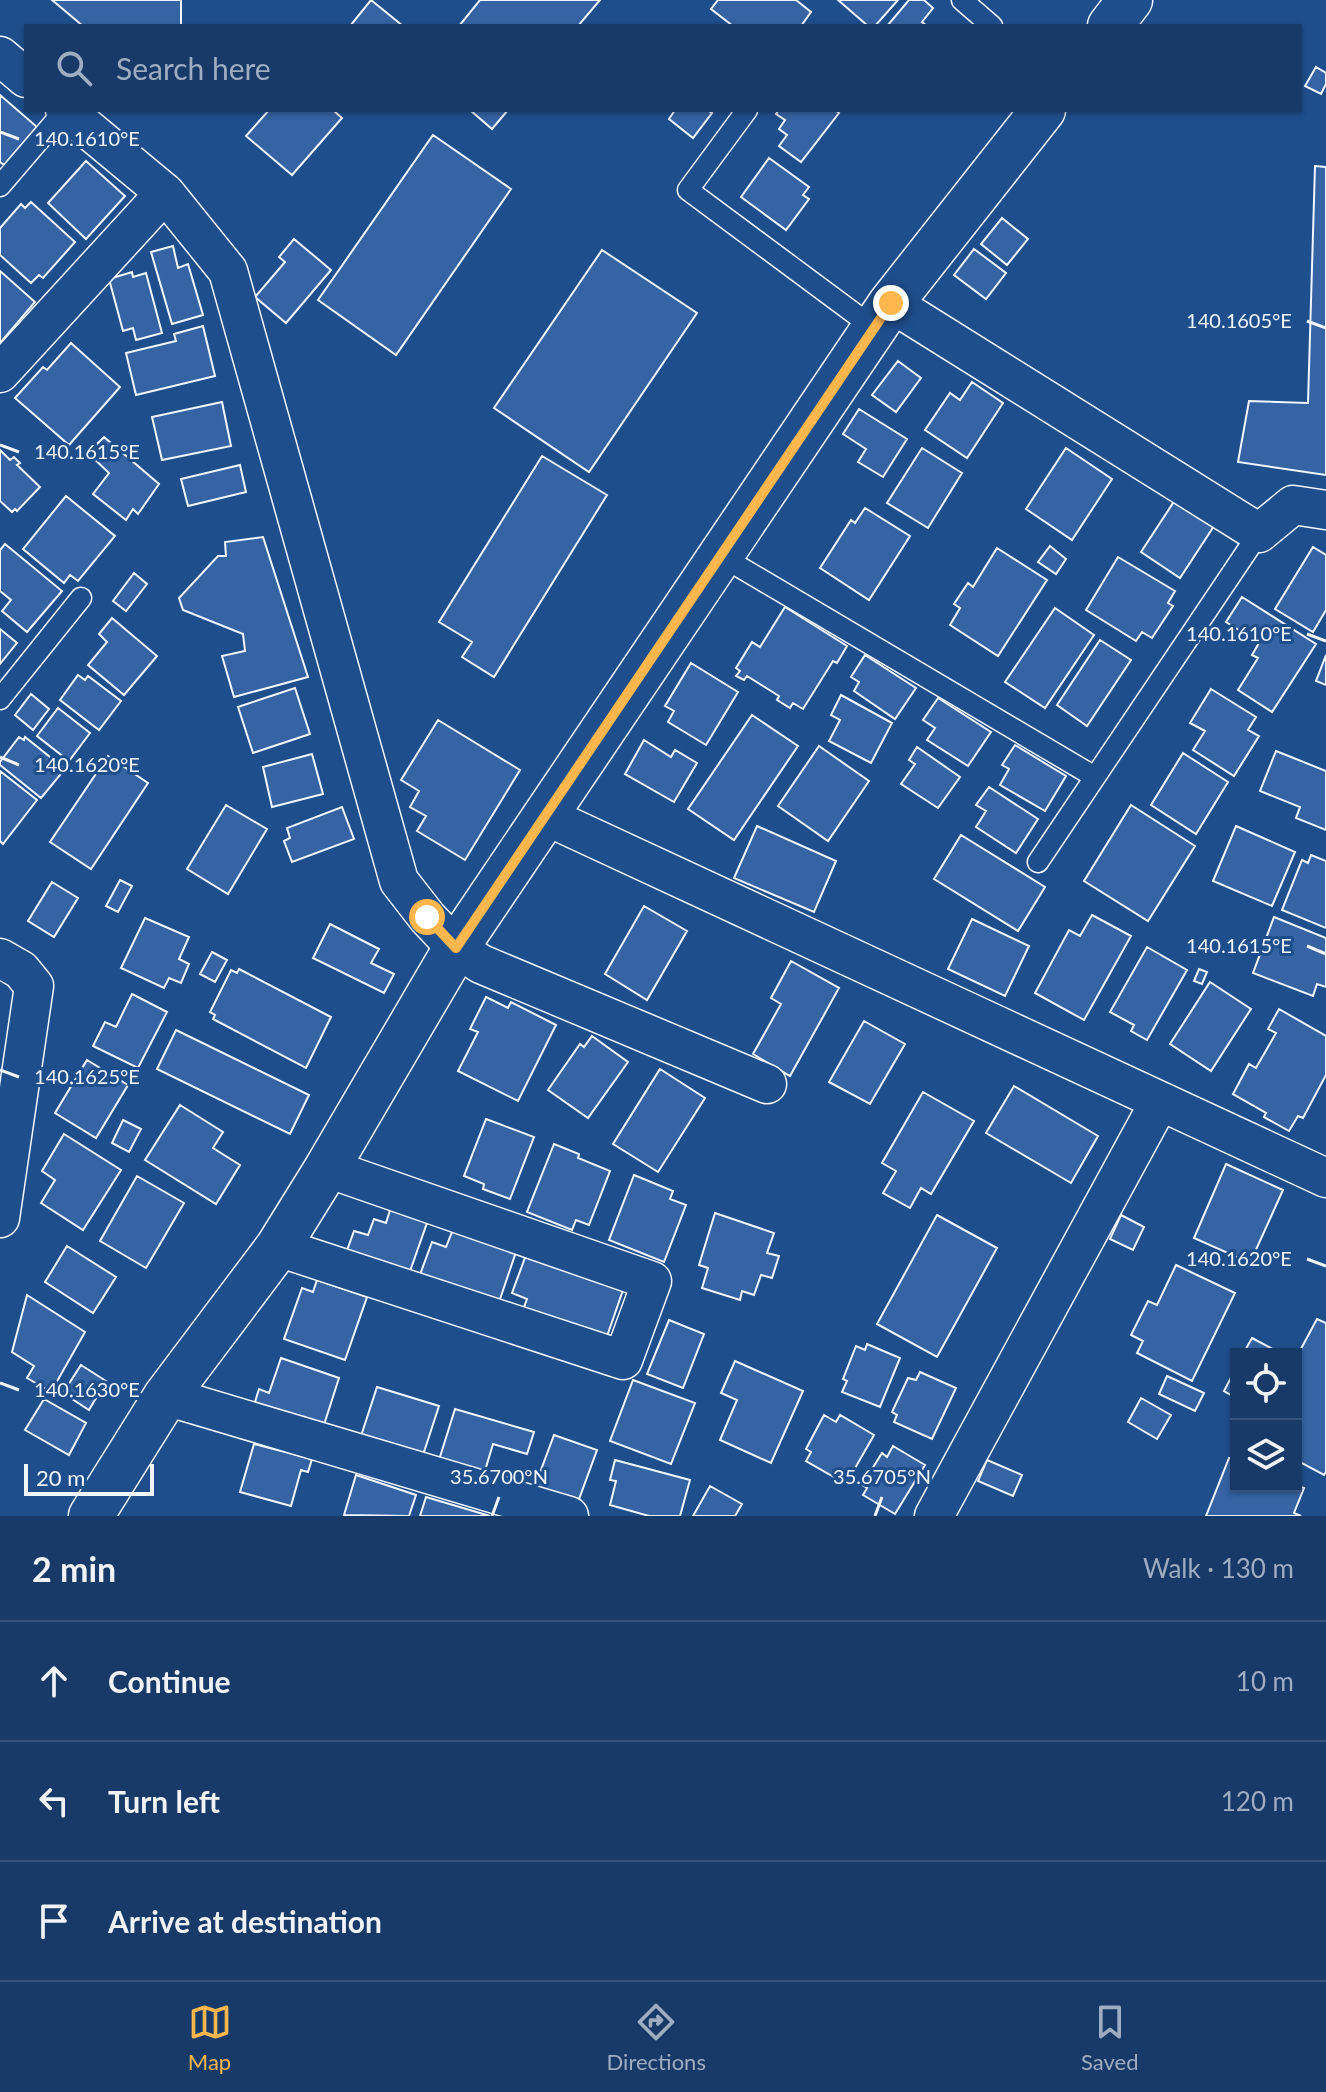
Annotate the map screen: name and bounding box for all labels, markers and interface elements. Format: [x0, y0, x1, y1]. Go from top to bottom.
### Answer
search box [24, 24, 1302, 112]
icon: search [52, 46, 96, 90]
text: Search here [116, 50, 271, 86]
text: 140.1610°E [34, 126, 140, 150]
route end [873, 285, 909, 321]
text: 140.1605°E [1186, 308, 1292, 332]
text: 140.1615°E [34, 439, 140, 463]
text: 140.1610°E [1186, 621, 1292, 645]
text: 140.1620°E [34, 752, 140, 776]
route start [409, 899, 445, 935]
text: 140.1615°E [1186, 933, 1292, 957]
text: 140.1625°E [34, 1064, 140, 1088]
text: 140.1620°E [1186, 1246, 1292, 1270]
map controls [1230, 1348, 1302, 1492]
button: locate [1230, 1348, 1302, 1420]
text: 140.1630°E [34, 1377, 140, 1401]
button: layers [1230, 1420, 1302, 1492]
scale bar [24, 1460, 154, 1496]
text: 20 m [36, 1464, 85, 1491]
text: 35.6700°N [450, 1464, 548, 1488]
text: 35.6705°N [833, 1464, 931, 1488]
text: 2 min [32, 1548, 116, 1589]
text: Walk · 130 m [1143, 1552, 1294, 1584]
icon: ahead [32, 1659, 76, 1703]
text: Continue [108, 1663, 231, 1699]
text: 10 m [1236, 1665, 1294, 1697]
icon: left [32, 1779, 76, 1823]
text: Turn left [108, 1783, 220, 1819]
text: 120 m [1221, 1785, 1294, 1817]
icon: arrive [32, 1899, 76, 1943]
text: Arrive at destination [108, 1903, 382, 1939]
tab: Map [188, 2000, 232, 2075]
tab: Directions [607, 2000, 706, 2075]
tab: Saved [1081, 2000, 1138, 2075]

